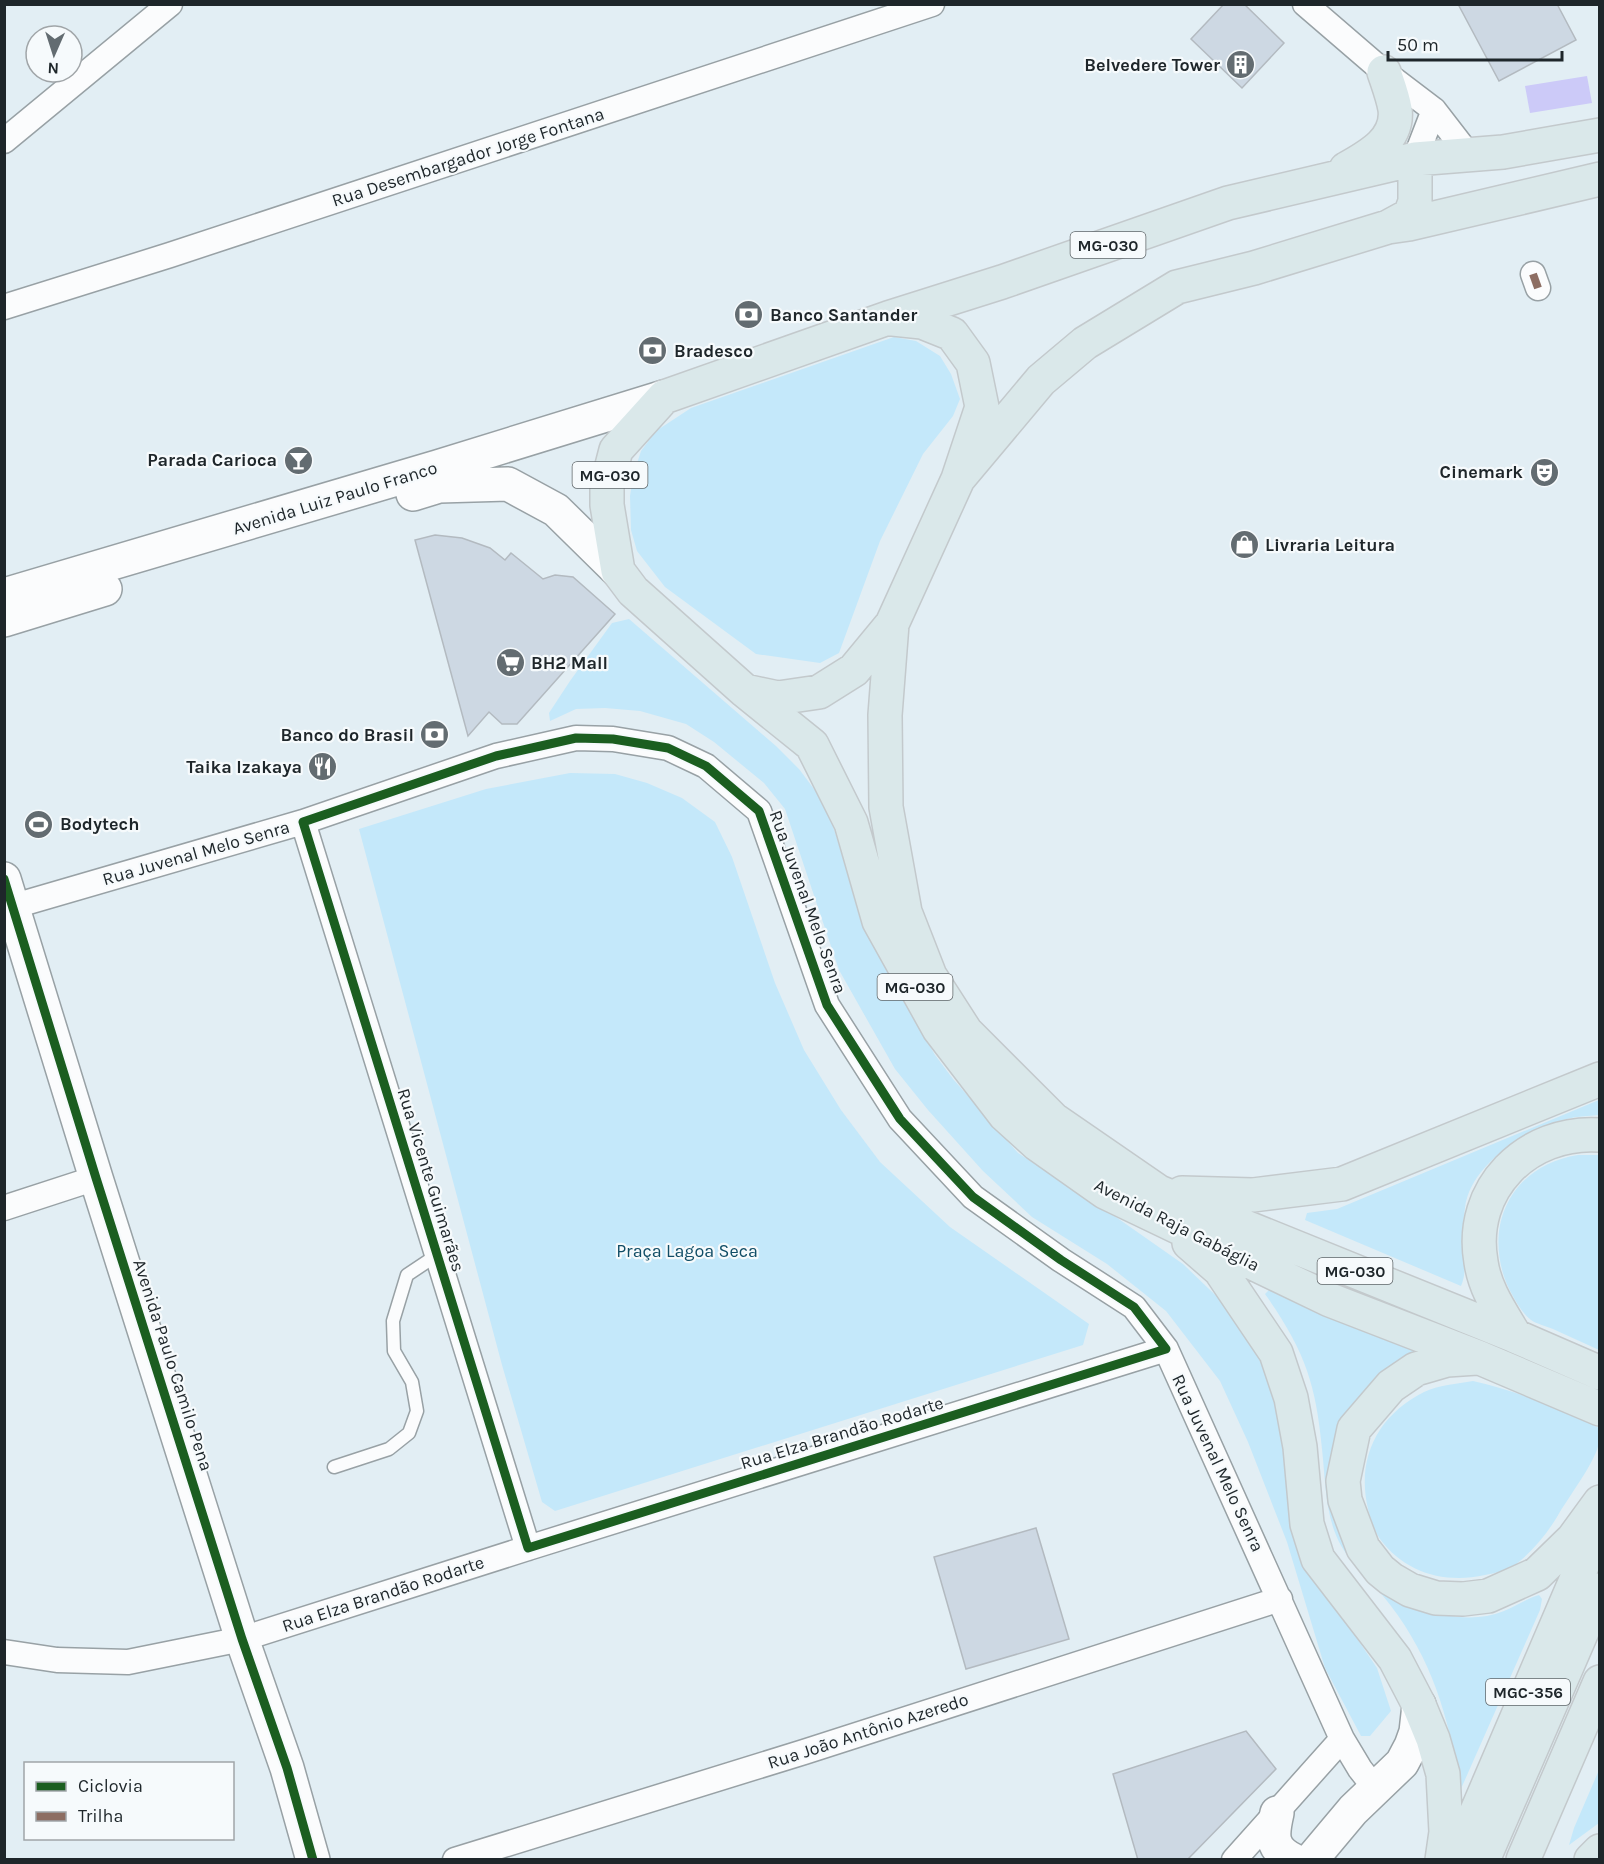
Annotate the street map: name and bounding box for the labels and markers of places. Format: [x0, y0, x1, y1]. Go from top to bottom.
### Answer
building icon: Belvedere Tower [1225, 49, 1257, 81]
place label: Belvedere Tower [1084, 54, 1220, 76]
bank icon: Banco Santander [733, 299, 765, 331]
place label: Banco Santander [770, 304, 917, 326]
bank icon: Bradesco [637, 335, 669, 367]
place label: Bradesco [674, 340, 753, 362]
bar icon: Parada Carioca [282, 444, 314, 476]
place label: Parada Carioca [147, 449, 277, 471]
theatre icon: Cinemark [1528, 456, 1560, 488]
place label: Cinemark [1440, 461, 1523, 483]
shop icon: Livraria Leitura [1228, 529, 1260, 561]
place label: Livraria Leitura [1265, 534, 1395, 556]
supermarket icon: BH2 Mall [494, 647, 526, 679]
place label: BH2 Mall [531, 652, 608, 674]
bank icon: Banco do Brasil [419, 719, 451, 751]
place label: Banco do Brasil [280, 724, 414, 746]
restaurant icon: Taika Izakaya [307, 751, 339, 783]
place label: Taika Izakaya [186, 756, 302, 778]
sports icon: Bodytech [23, 808, 55, 840]
place label: Bodytech [60, 813, 139, 835]

